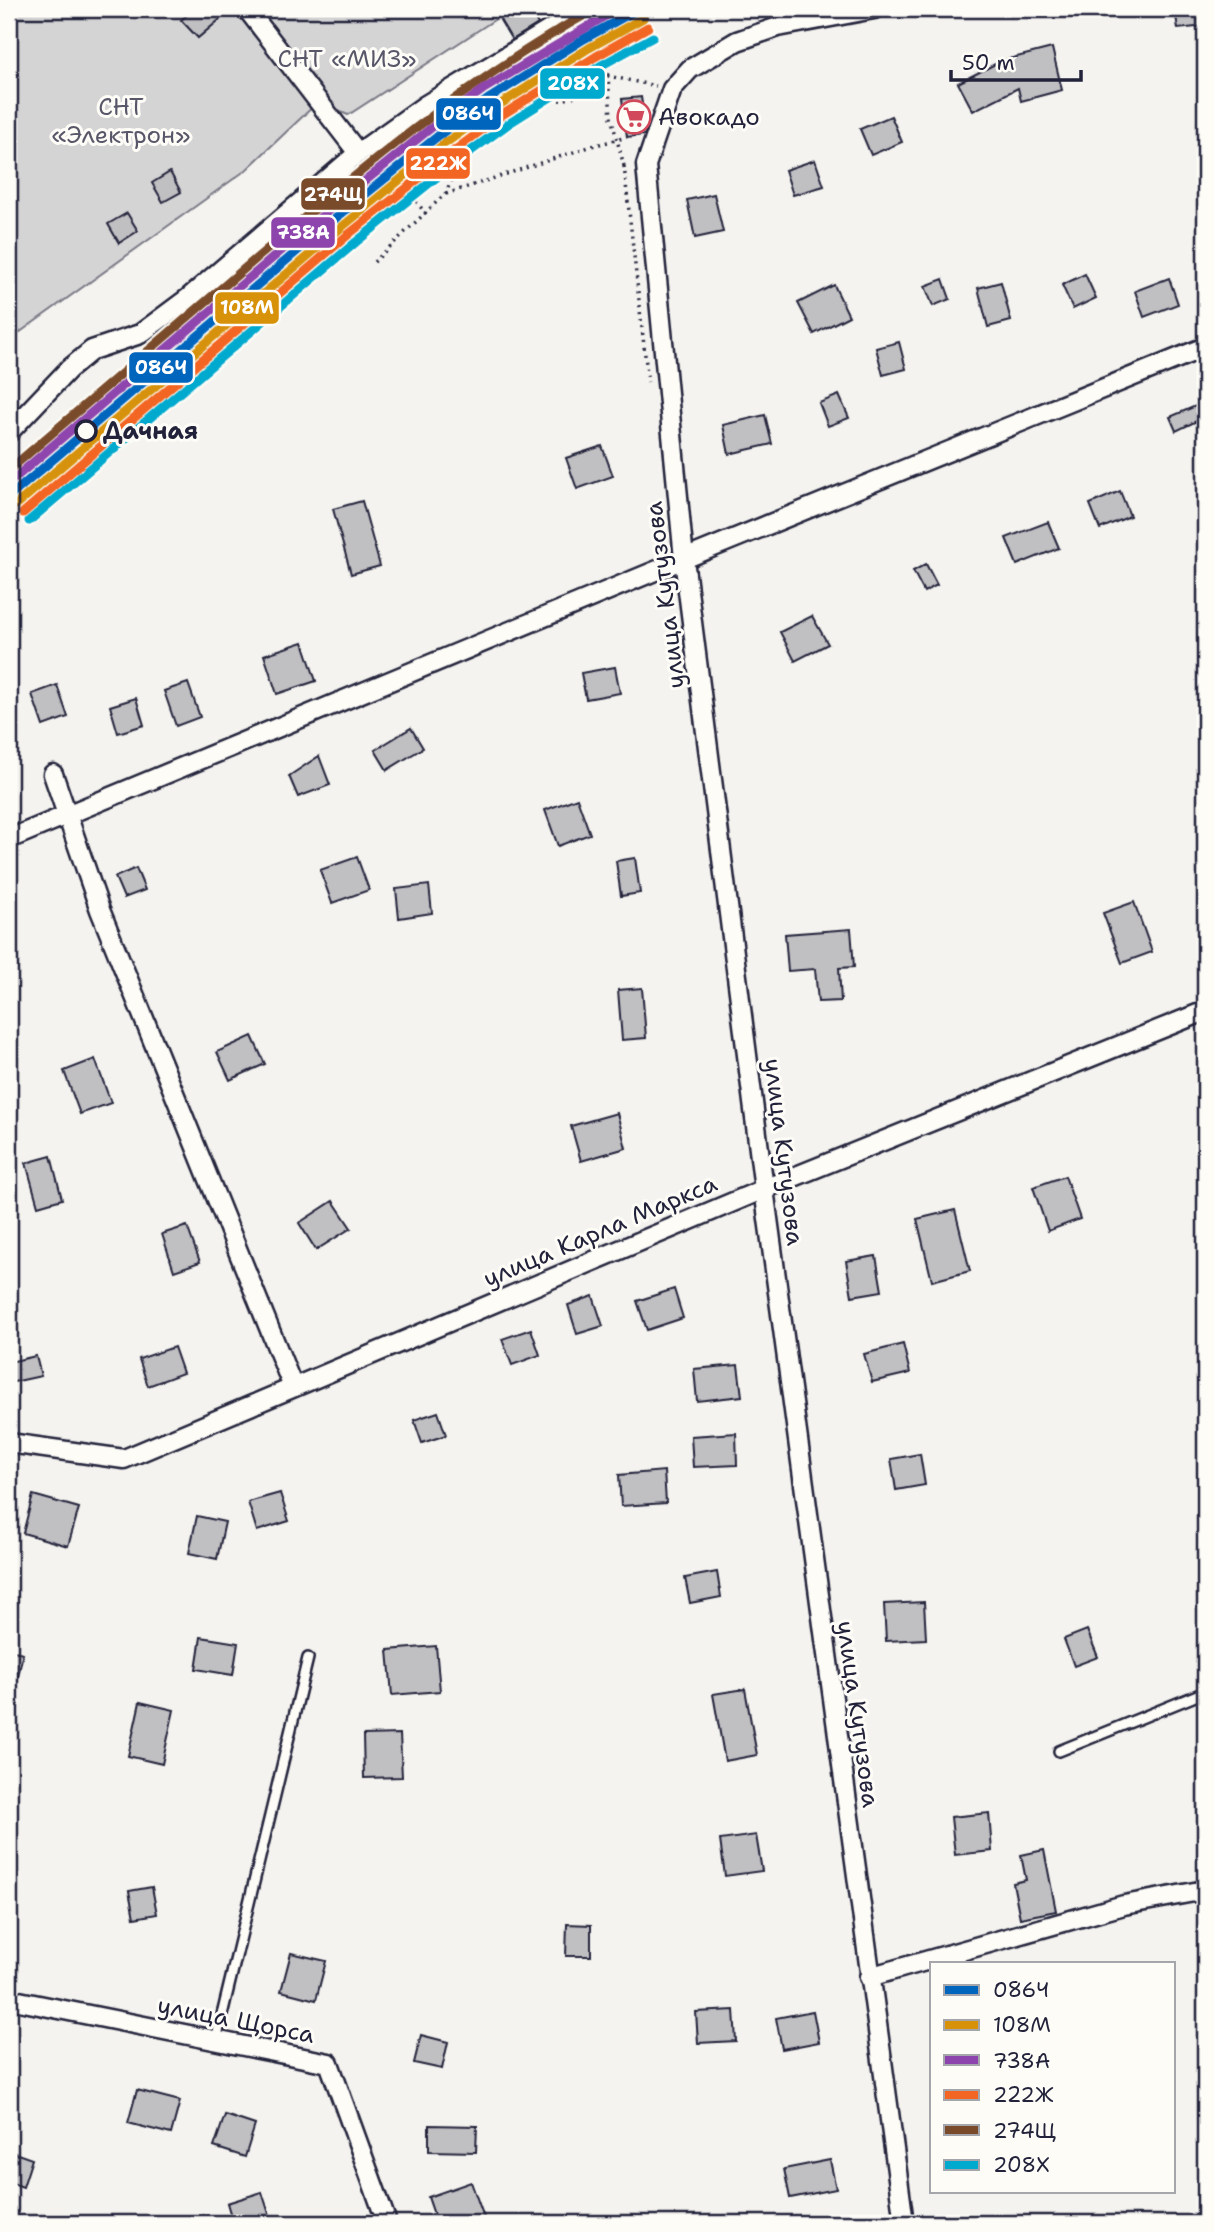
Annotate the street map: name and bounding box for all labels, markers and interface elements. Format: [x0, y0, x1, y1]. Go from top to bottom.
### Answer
scale bar [951, 38, 1081, 82]
park label: СНТ «МИЗ» [278, 43, 416, 75]
text: 50 m [962, 49, 1015, 77]
line badge: 208Х [539, 67, 606, 100]
text: 208Х [547, 71, 599, 96]
park label: СНТ «Электрон» [52, 91, 190, 151]
line badge: 086Ч [435, 97, 502, 131]
supermarket icon: Авокадо [615, 98, 653, 136]
text: 086Ч [442, 101, 494, 126]
place label: Авокадо [658, 101, 760, 133]
line badge: 222Ж [405, 147, 471, 180]
text: 222Ж [410, 151, 467, 176]
line badge: 274Щ [300, 177, 366, 211]
text: 274Щ [304, 182, 363, 207]
line badge: 738А [270, 216, 336, 249]
text: 738А [276, 220, 330, 245]
line badge: 108М [214, 291, 280, 325]
text: 108М [220, 295, 274, 320]
line badge: 086Ч [128, 351, 194, 384]
text: 086Ч [135, 355, 187, 380]
place label: Дачная [103, 415, 198, 447]
marker: Дачная [75, 420, 97, 442]
street label: улица Кутузова [638, 500, 692, 690]
street label: улица Кутузова [757, 1057, 811, 1247]
street label: улица Карла Маркса [478, 1167, 722, 1295]
street label: улица Кутузова [829, 1619, 887, 1809]
legend [930, 1962, 1176, 2194]
text: 086Ч [993, 1976, 1049, 2004]
street label: улица Щорса [155, 1989, 317, 2051]
text: 108М [993, 2011, 1051, 2039]
text: 738А [993, 2047, 1050, 2075]
text: 222Ж [993, 2081, 1054, 2109]
text: 274Щ [993, 2117, 1056, 2145]
text: 208Х [993, 2151, 1050, 2179]

